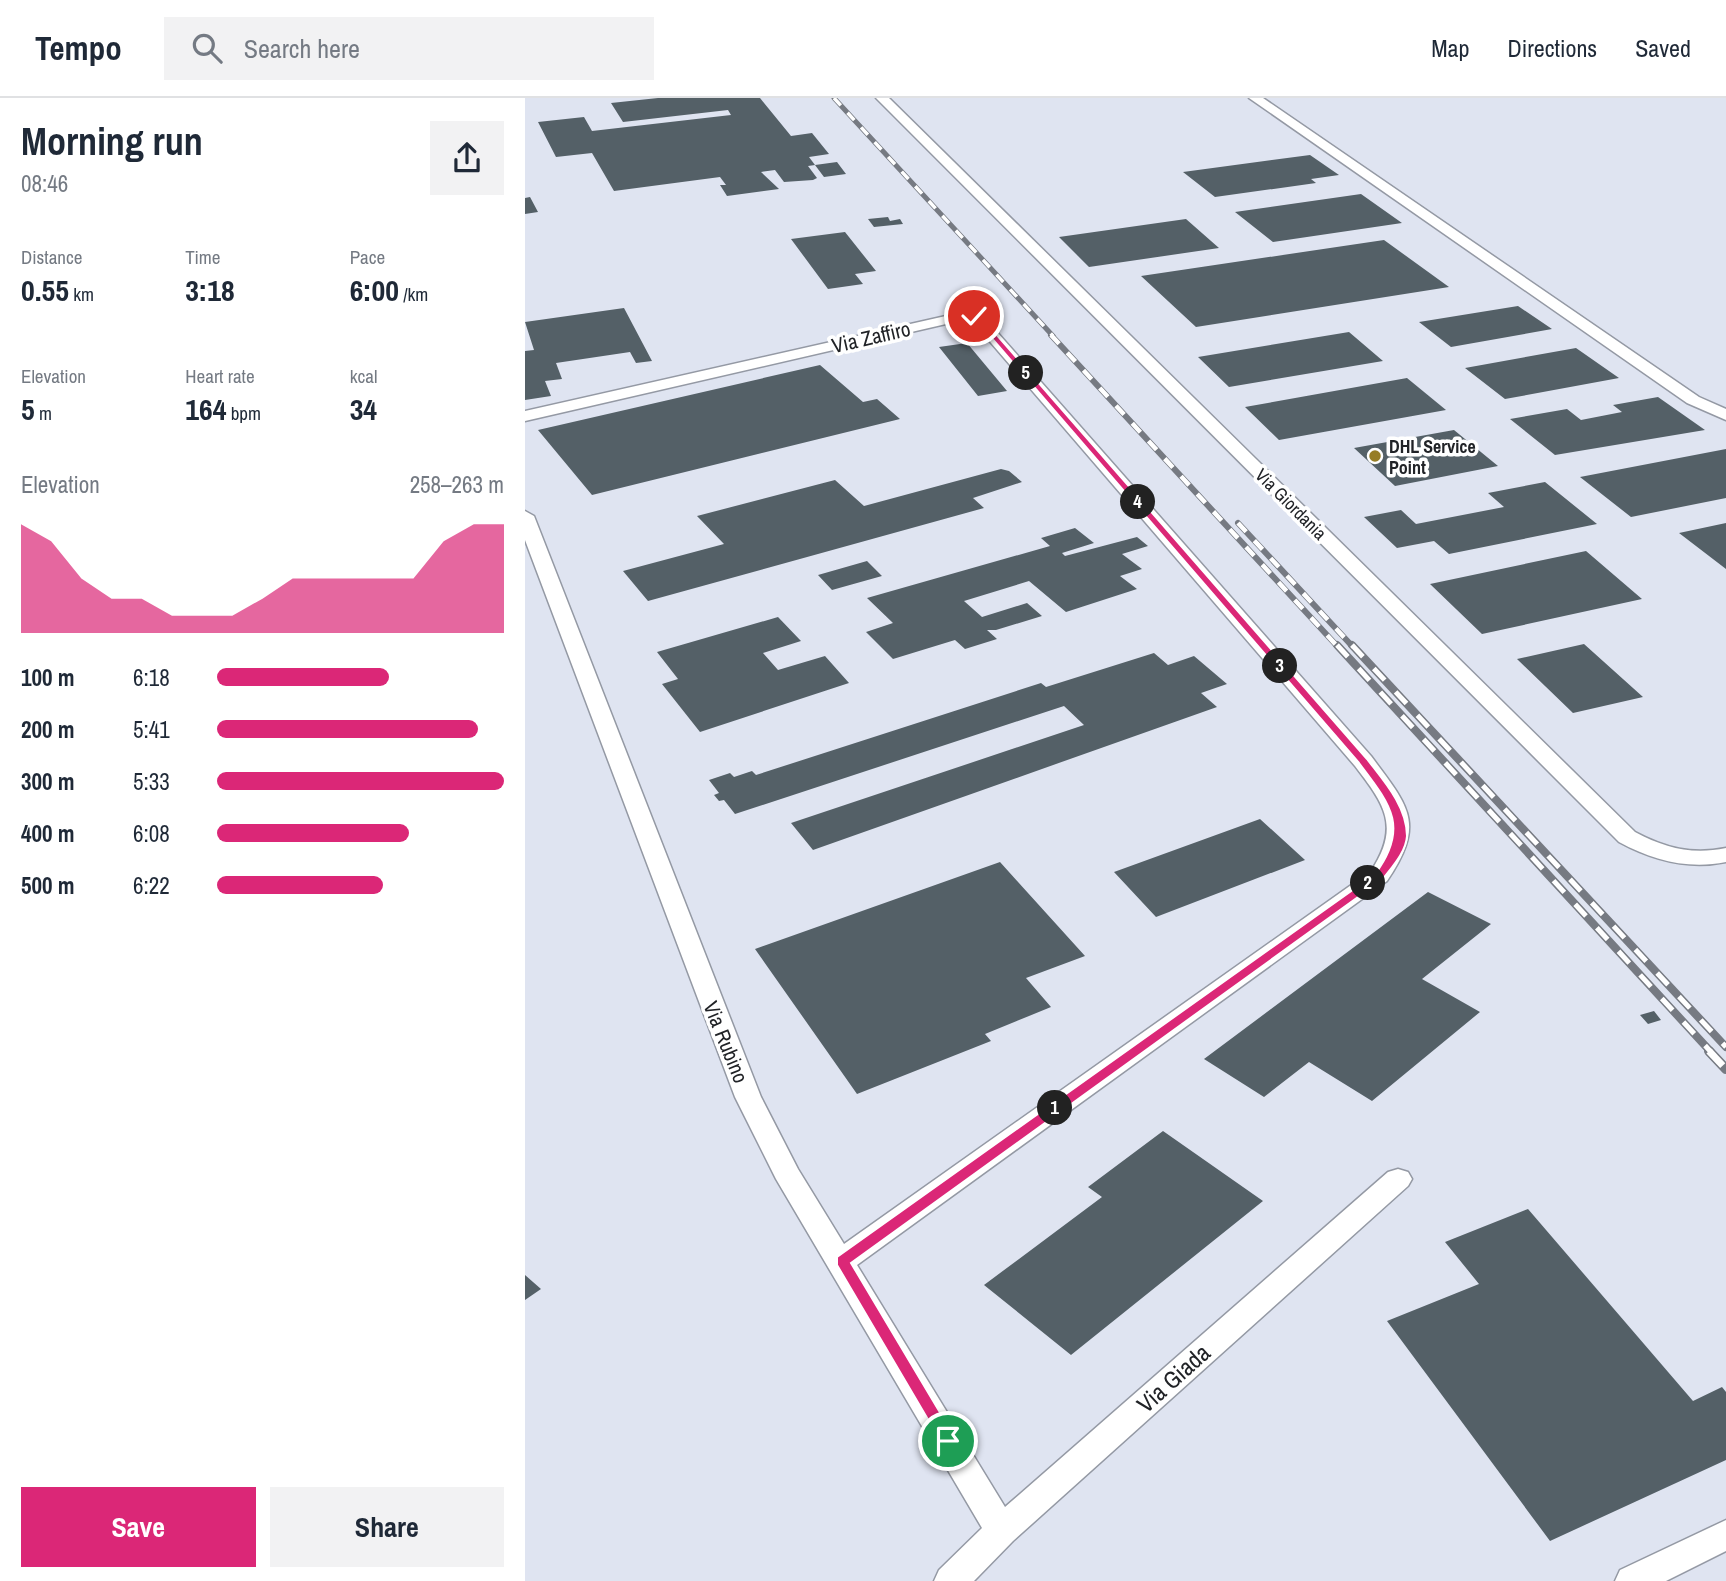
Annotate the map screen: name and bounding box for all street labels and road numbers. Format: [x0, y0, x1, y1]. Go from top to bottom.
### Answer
street label: Via Zaffiro [829, 314, 913, 360]
street label: Via Giordania [1250, 463, 1332, 545]
street label: Via Rubino [696, 997, 756, 1087]
street label: Via Giada [1129, 1337, 1217, 1419]

